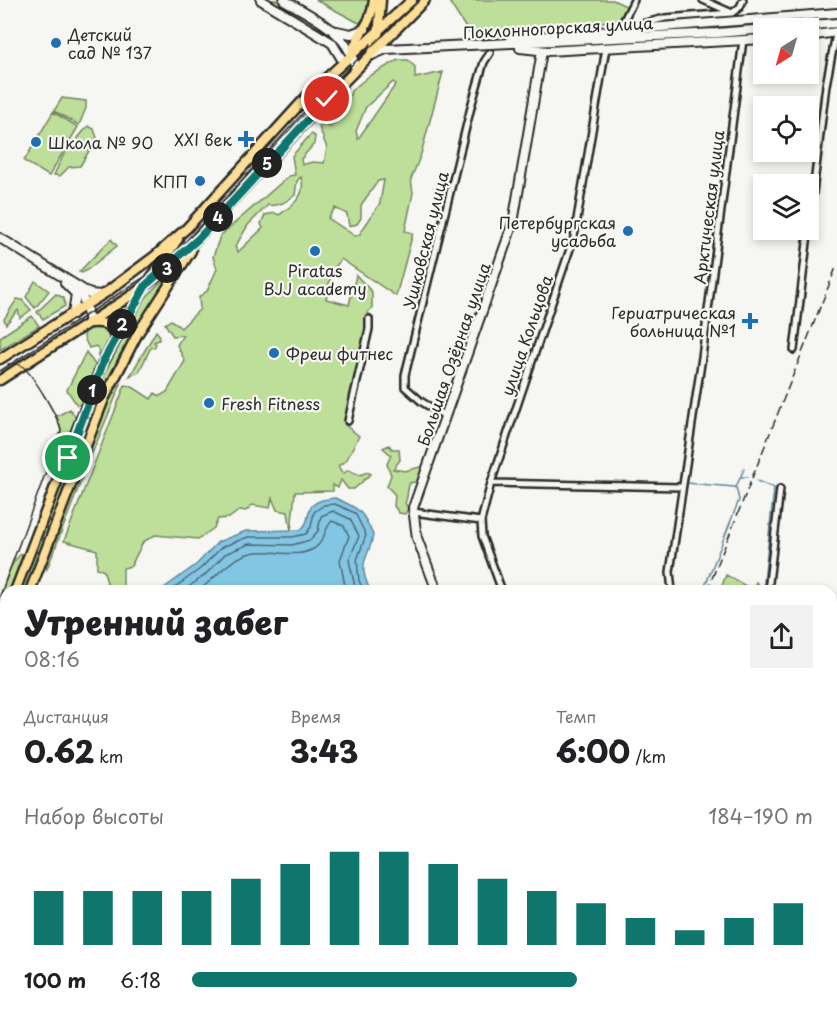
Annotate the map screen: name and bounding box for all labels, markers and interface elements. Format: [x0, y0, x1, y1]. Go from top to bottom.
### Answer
street label: Поклонногорская улица [462, 10, 654, 44]
north arrow [753, 18, 819, 84]
map controls [753, 18, 819, 240]
place label: Детский сад № 137 [67, 22, 152, 64]
marker: Детский сад № 137 [49, 36, 63, 50]
pin [301, 73, 352, 124]
icon: check [310, 82, 343, 115]
button: locate [753, 96, 819, 162]
place label: XXI век [174, 127, 232, 151]
street label: Арктическая улица [687, 129, 729, 285]
place label: Школа № 90 [48, 130, 153, 154]
marker: XXI век [237, 130, 255, 148]
marker: Школа № 90 [29, 135, 43, 149]
pin: 5 [252, 148, 282, 178]
text: 5 [262, 151, 272, 175]
place label: КПП [153, 169, 188, 193]
street label: Ушковская улица [396, 169, 454, 311]
marker: КПП [193, 174, 207, 188]
button: layers [753, 174, 819, 240]
pin: 4 [203, 202, 233, 232]
text: 4 [213, 205, 223, 229]
place label: Петербургская усадьба [499, 210, 616, 252]
marker: Петербургская усадьба [621, 224, 635, 238]
marker: Piratas BJJ academy [308, 244, 322, 258]
pin: 3 [152, 253, 182, 283]
text: 3 [162, 256, 172, 280]
place label: Piratas BJJ academy [263, 258, 367, 300]
street label: Большая Озёрная улица [410, 259, 496, 449]
street label: улица Кольцова [494, 271, 558, 399]
place label: Гериатрическая больница №1 [611, 300, 736, 342]
pin: 2 [107, 309, 137, 339]
text: 2 [116, 312, 128, 336]
marker: Гериатрическая больница №1 [741, 312, 759, 330]
place label: Фреш фитнес [286, 341, 393, 365]
marker: Фреш фитнес [267, 346, 281, 360]
pin: 1 [77, 375, 107, 405]
text: 1 [88, 378, 96, 402]
place label: Fresh Fitness [221, 391, 320, 415]
marker: Fresh Fitness [202, 396, 216, 410]
pin [42, 432, 93, 483]
icon: arrive [51, 441, 84, 474]
text: Утренний забег [24, 596, 288, 646]
button: share [750, 605, 813, 668]
text: 08:16 [24, 644, 80, 674]
text: Дистанция [24, 704, 109, 728]
text: Время [290, 704, 341, 728]
text: Темп [556, 704, 596, 728]
text: 0.62 [24, 728, 94, 773]
text: 3:43 [290, 728, 358, 773]
text: 6:00 [556, 728, 630, 773]
text: km [94, 744, 123, 768]
text: /km [630, 744, 666, 768]
text: Набор высоты [24, 801, 164, 831]
text: 184–190 m [708, 801, 813, 831]
text: 100 m [24, 965, 86, 995]
text: 6:18 [120, 965, 161, 995]

